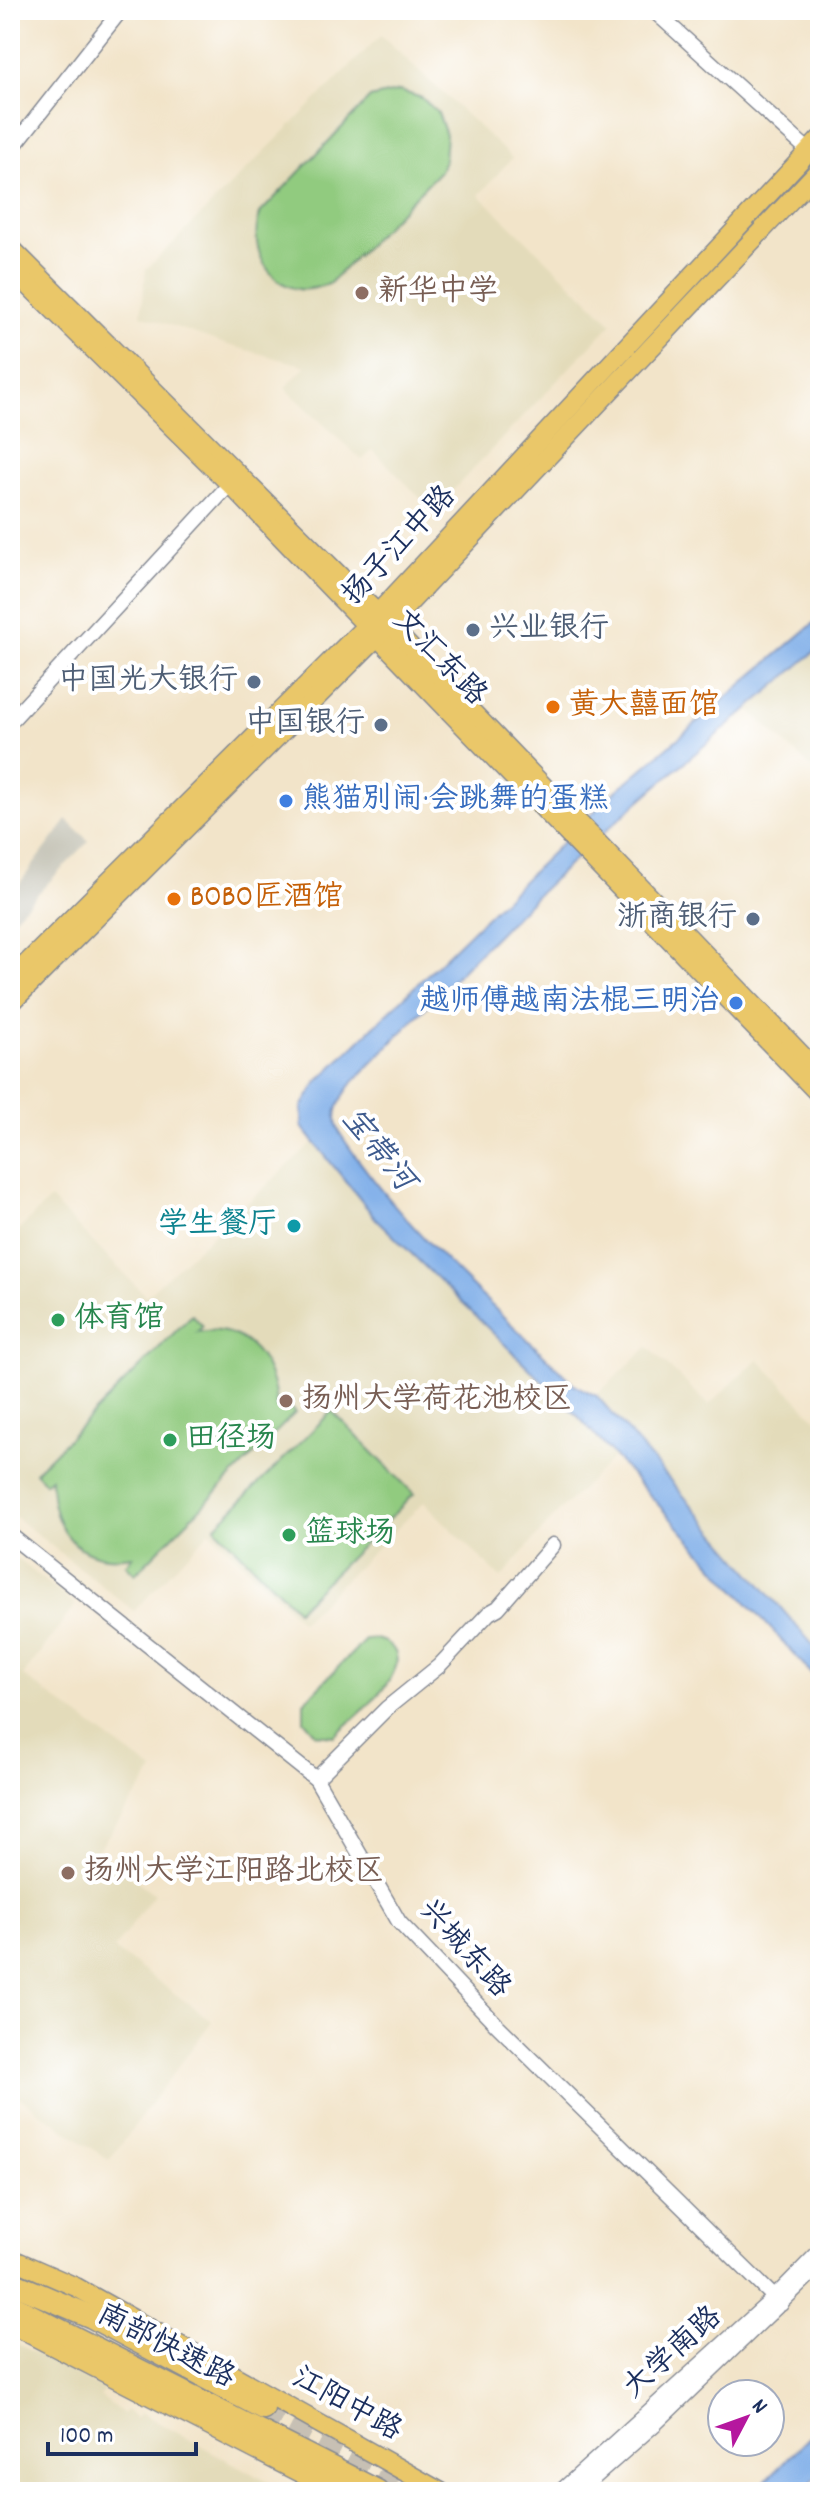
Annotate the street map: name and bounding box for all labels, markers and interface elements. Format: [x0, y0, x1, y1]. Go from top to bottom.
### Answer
place label: 新华中学 [378, 272, 498, 315]
marker: 新华中学 [353, 284, 371, 302]
street label: 扬子江中路 [334, 477, 468, 617]
street label: 文汇东路 [381, 601, 495, 717]
place label: 兴业银行 [489, 609, 609, 652]
marker: 兴业银行 [464, 621, 482, 639]
place label: 中国光大银行 [58, 661, 238, 704]
marker: 中国光大银行 [245, 673, 263, 691]
place label: 黄大囍面馆 [569, 686, 719, 729]
marker: 黄大囍面馆 [544, 698, 562, 716]
place label: 中国银行 [245, 704, 365, 747]
marker: 中国银行 [372, 716, 390, 734]
place label: 熊猫别闹·会跳舞的蛋糕 [302, 780, 609, 823]
marker: 熊猫别闹·会跳舞的蛋糕 [277, 792, 295, 810]
place label: BOBO匠酒馆 [190, 878, 343, 921]
marker: BOBO匠酒馆 [165, 890, 183, 908]
place label: 浙商银行 [617, 898, 737, 941]
marker: 浙商银行 [744, 910, 762, 928]
place label: 越师傅越南法棍三明治 [420, 982, 720, 1025]
marker: 越师傅越南法棍三明治 [727, 994, 745, 1012]
water label: 宝带河 [328, 1099, 427, 1207]
place label: 学生餐厅 [158, 1205, 278, 1248]
marker: 学生餐厅 [285, 1217, 303, 1235]
place label: 体育馆 [74, 1299, 164, 1342]
marker: 体育馆 [49, 1311, 67, 1329]
place label: 扬州大学荷花池校区 [302, 1380, 572, 1423]
marker: 扬州大学荷花池校区 [277, 1392, 295, 1410]
place label: 田径场 [186, 1419, 276, 1462]
marker: 田径场 [161, 1431, 179, 1449]
place label: 篮球场 [305, 1514, 395, 1557]
marker: 篮球场 [280, 1526, 298, 1544]
place label: 扬州大学江阳路北校区 [84, 1852, 384, 1895]
marker: 扬州大学江阳路北校区 [59, 1864, 77, 1882]
street label: 兴城东路 [407, 1891, 519, 2009]
street label: 南部快速路 [88, 2295, 242, 2401]
street label: 大学南路 [615, 2298, 733, 2410]
street label: 江阳中路 [283, 2358, 409, 2454]
north arrow [706, 2378, 786, 2458]
text: N [743, 2393, 774, 2422]
scale bar [48, 2406, 196, 2456]
text: 100 m [60, 2420, 113, 2454]

